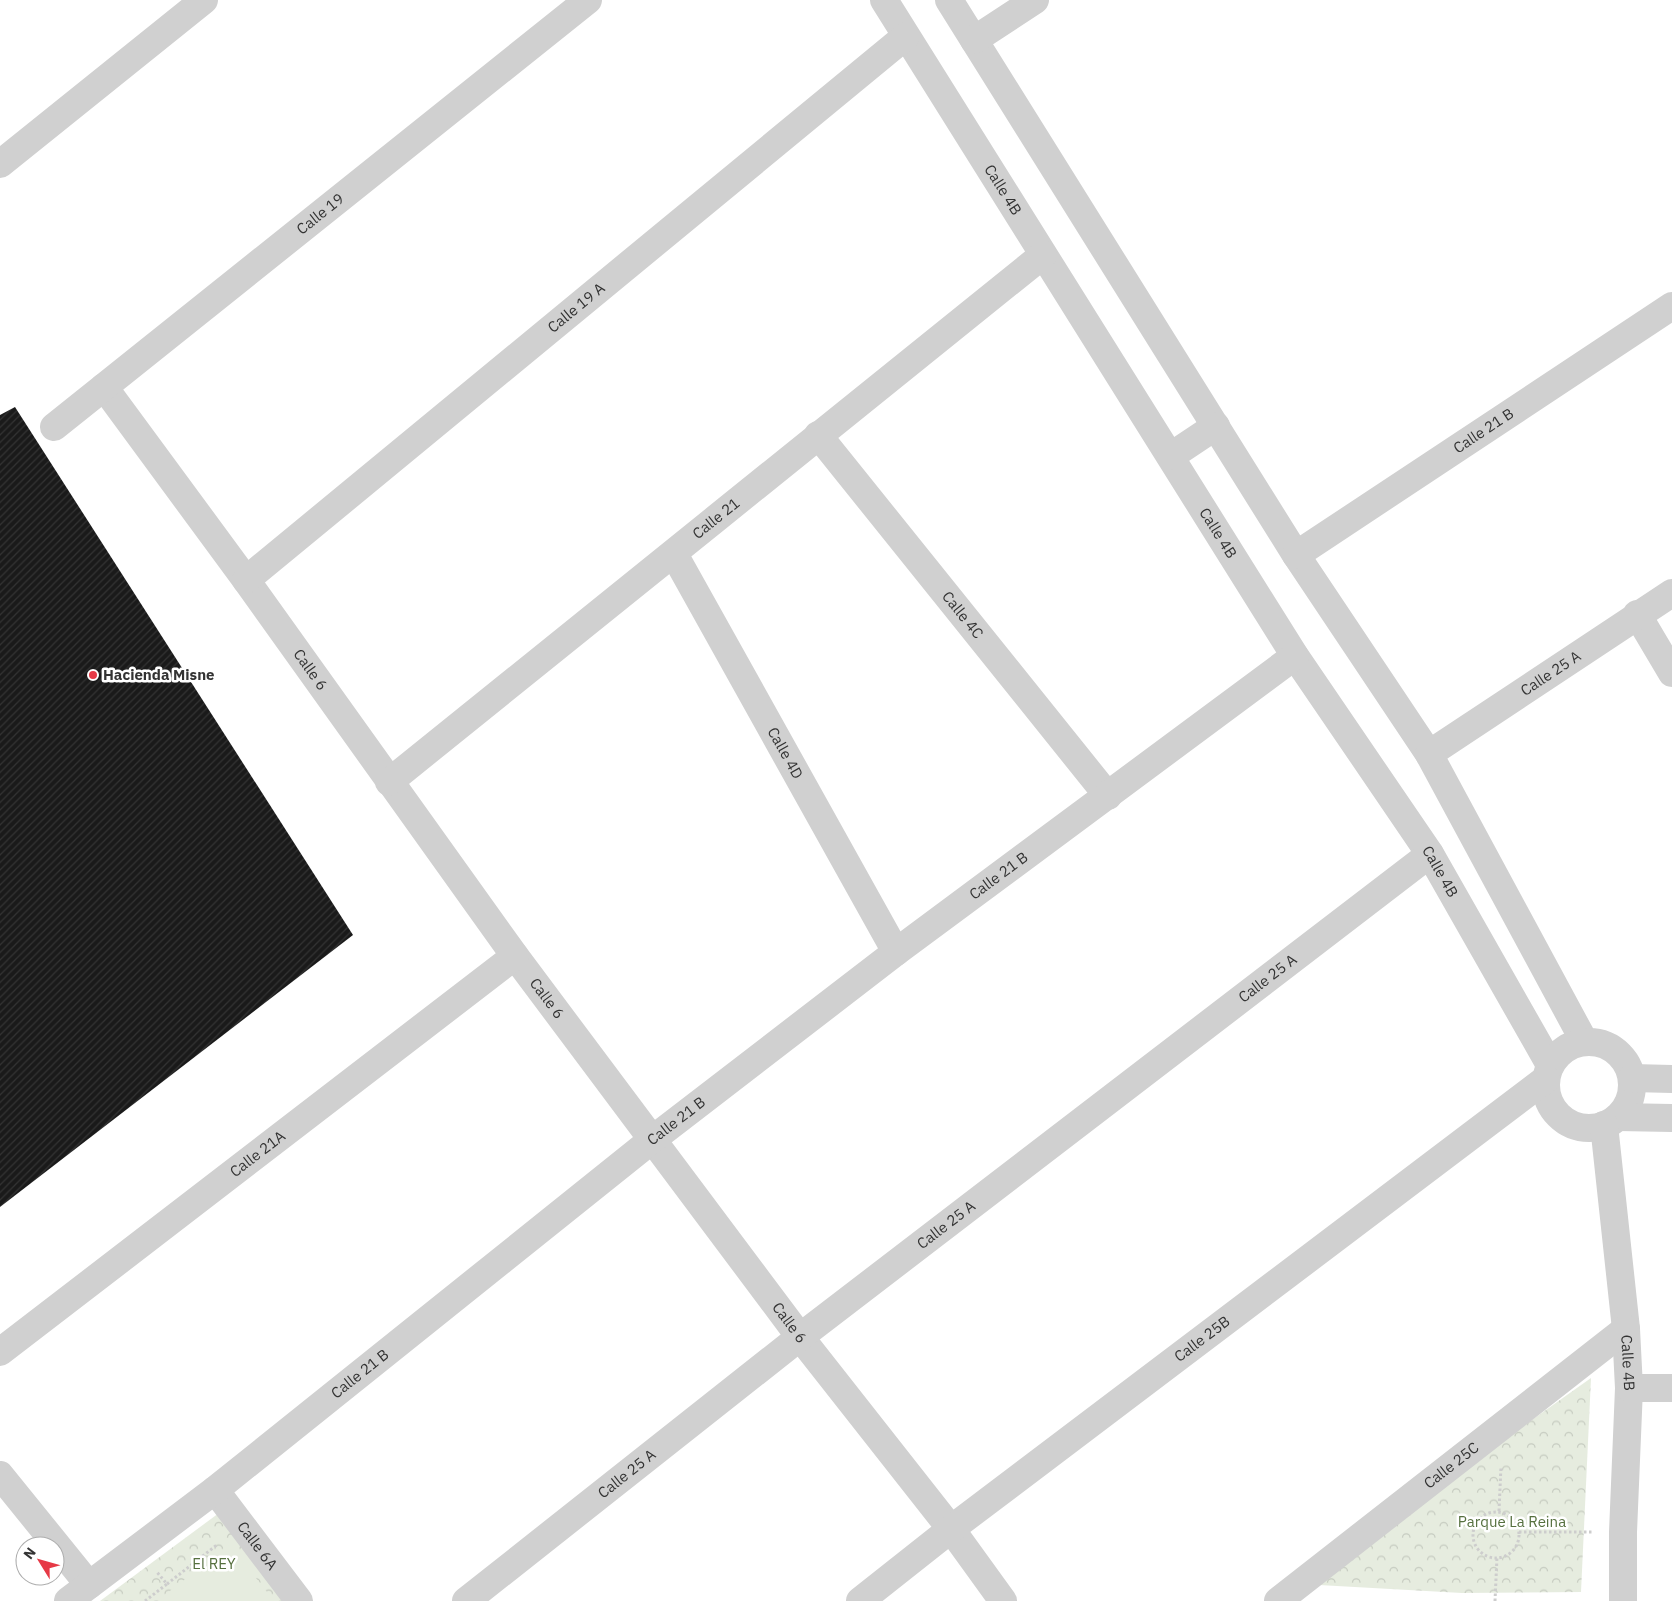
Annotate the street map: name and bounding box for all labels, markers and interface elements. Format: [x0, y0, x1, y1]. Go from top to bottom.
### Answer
street label: Calle 4B [980, 161, 1026, 218]
street label: Calle 19 [292, 189, 348, 238]
street label: Calle 19 A [543, 278, 609, 336]
street label: Calle 21 B [1449, 403, 1517, 457]
street label: Calle 21 [688, 493, 743, 543]
street label: Calle 4B [1195, 504, 1241, 562]
street label: Calle 4C [938, 587, 988, 642]
street label: Calle 6 [289, 645, 332, 694]
street label: Calle 25 A [1517, 646, 1585, 700]
place label: Hacienda Misne [103, 665, 215, 684]
marker: Hacienda Misne [87, 669, 99, 681]
street label: Calle 4D [763, 724, 808, 782]
street label: Calle 4B [1418, 842, 1463, 900]
street label: Calle 21 B [965, 847, 1032, 903]
street label: Calle 25 A [1234, 949, 1301, 1006]
street label: Calle 6 [526, 974, 569, 1022]
street label: Calle 21 B [643, 1092, 709, 1149]
street label: Calle 21A [226, 1126, 289, 1181]
street label: Calle 25 A [913, 1196, 979, 1253]
street label: Calle 6 [768, 1298, 811, 1347]
street label: Calle 25B [1170, 1311, 1234, 1366]
street label: Calle 4B [1617, 1334, 1639, 1391]
street label: Calle 21 B [327, 1345, 392, 1402]
street label: Calle 25C [1420, 1438, 1482, 1493]
street label: Calle 25 A [594, 1445, 660, 1502]
park label: Parque La Reina [1458, 1512, 1566, 1531]
street label: Calle 6A [233, 1518, 282, 1574]
north arrow [15, 1536, 65, 1586]
text: N [19, 1544, 40, 1563]
park label: El REY [192, 1554, 236, 1573]

